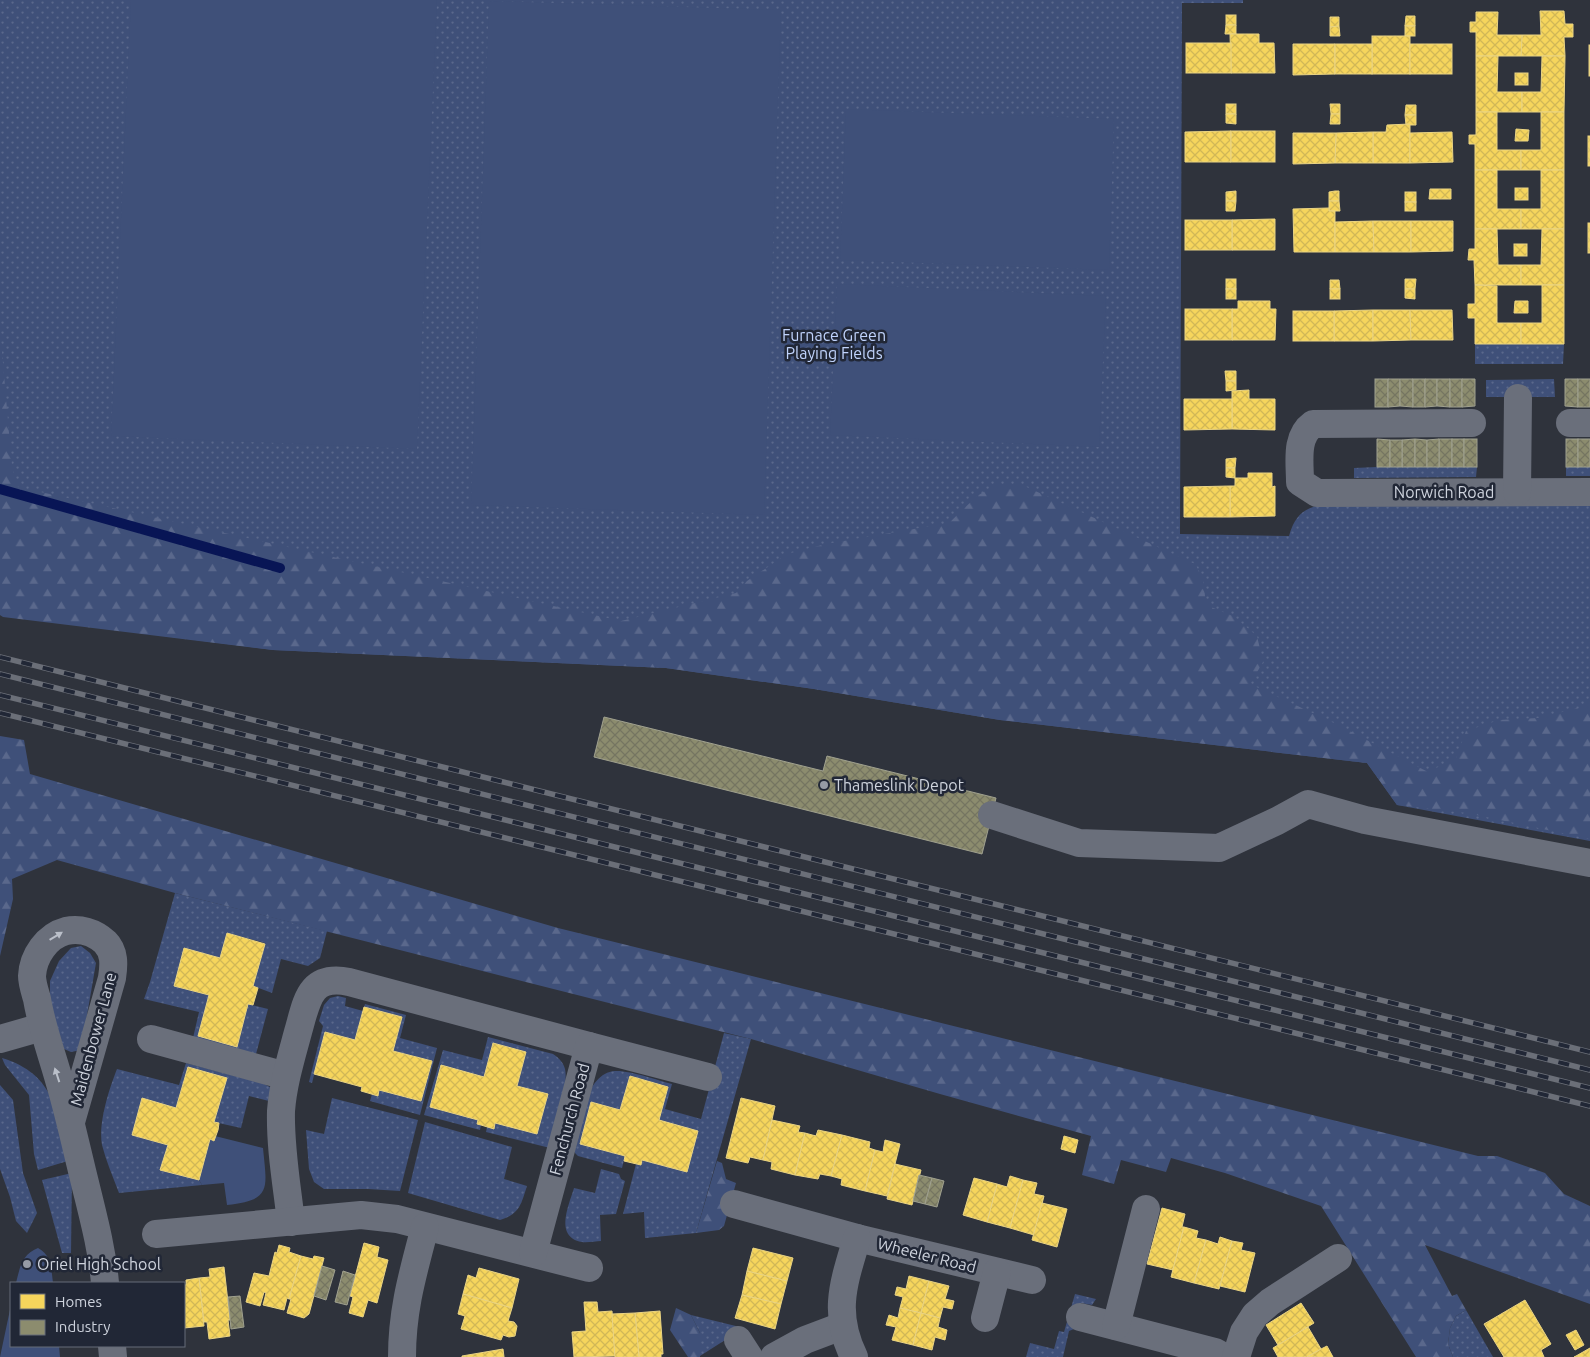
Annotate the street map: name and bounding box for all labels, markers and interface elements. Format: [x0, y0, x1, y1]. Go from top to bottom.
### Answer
park label: Furnace Green Playing Fields [782, 326, 886, 362]
street label: Norwich Road [1394, 483, 1494, 501]
place label: Thameslink Depot [834, 776, 965, 794]
marker: Thameslink Depot [818, 779, 830, 791]
one-way arrow [49, 932, 62, 941]
street label: Maidenbower Lane [67, 970, 119, 1108]
street label: Fenchurch Road [545, 1061, 593, 1177]
one-way arrow [53, 1067, 61, 1082]
street label: Wheeler Road [876, 1234, 978, 1276]
place label: Oriel High School [37, 1255, 161, 1273]
marker: Oriel High School [21, 1258, 33, 1270]
legend [10, 1282, 185, 1347]
text: Homes [55, 1293, 102, 1310]
text: Industry [55, 1318, 110, 1335]

